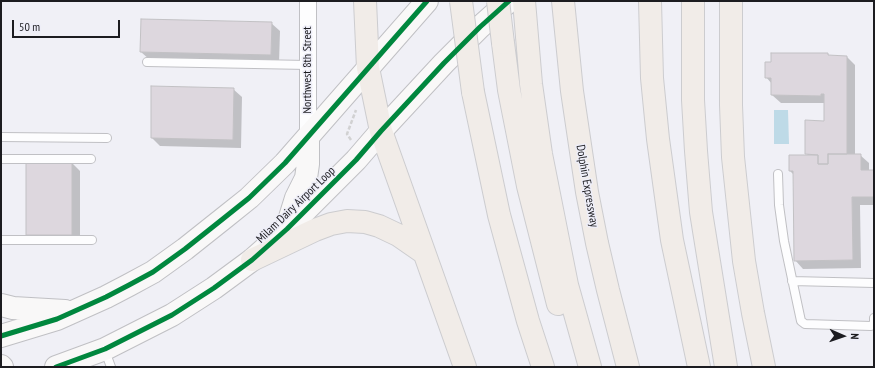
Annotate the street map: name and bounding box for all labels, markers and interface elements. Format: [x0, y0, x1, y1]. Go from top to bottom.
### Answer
scale bar [14, 12, 122, 38]
text: 50 m [19, 19, 40, 34]
street label: Northwest 8th Street [301, 27, 315, 113]
street label: Dolphin Expressway [573, 144, 601, 228]
street label: Milam Dairy Airport Loop [254, 164, 338, 246]
north arrow [823, 316, 863, 356]
text: N [848, 333, 862, 340]

